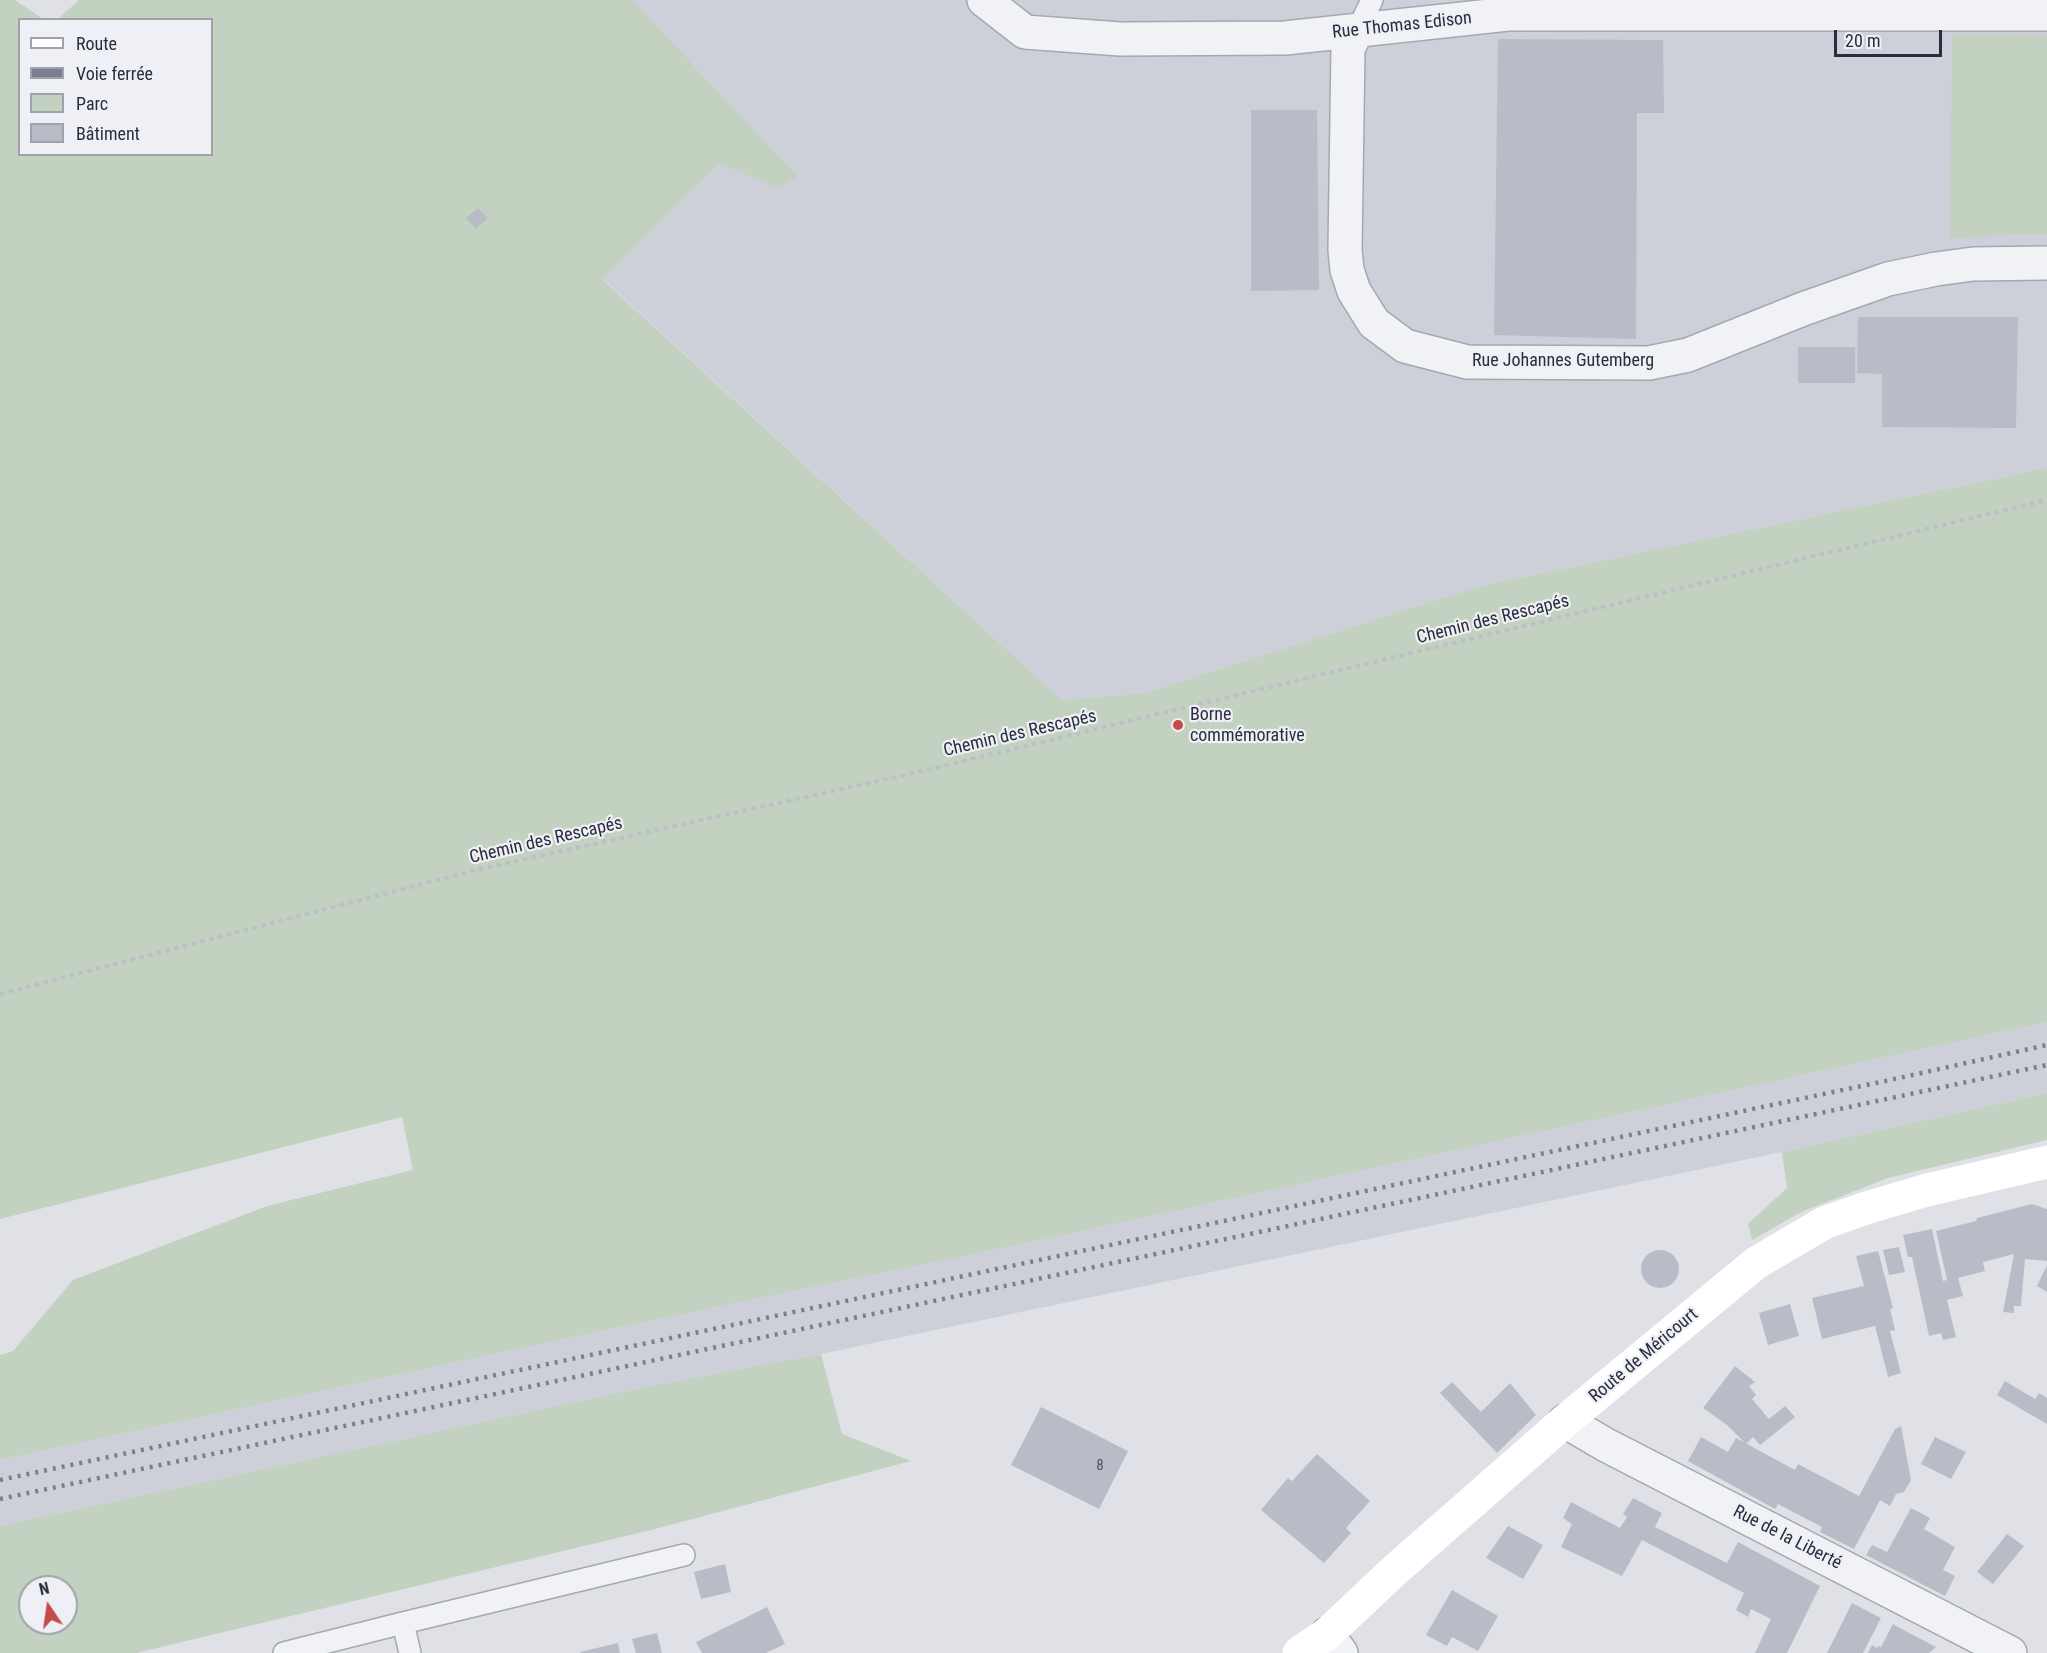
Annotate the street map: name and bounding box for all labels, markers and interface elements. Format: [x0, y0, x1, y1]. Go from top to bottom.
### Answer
street label: Rue Thomas Edison [1331, 8, 1473, 44]
legend [18, 18, 213, 156]
scale bar [1837, 18, 1945, 56]
text: 20 m [1845, 30, 1880, 51]
text: Route [76, 33, 117, 54]
text: Voie ferrée [76, 63, 153, 84]
text: Parc [76, 93, 108, 114]
text: Bâtiment [76, 123, 140, 144]
street label: Rue Johannes Gutemberg [1472, 350, 1654, 372]
street label: Chemin des Rescapés [1415, 591, 1571, 649]
place label: Borne commémorative [1190, 704, 1305, 746]
street label: Chemin des Rescapés [941, 706, 1099, 762]
marker: Borne commémorative [1171, 718, 1185, 732]
street label: Chemin des Rescapés [467, 813, 625, 869]
street label: Route de Méricourt [1585, 1304, 1703, 1408]
house number: 8 [1096, 1457, 1104, 1475]
street label: Rue de la Liberté [1729, 1501, 1845, 1575]
north arrow [18, 1575, 78, 1635]
text: N [37, 1579, 51, 1599]

